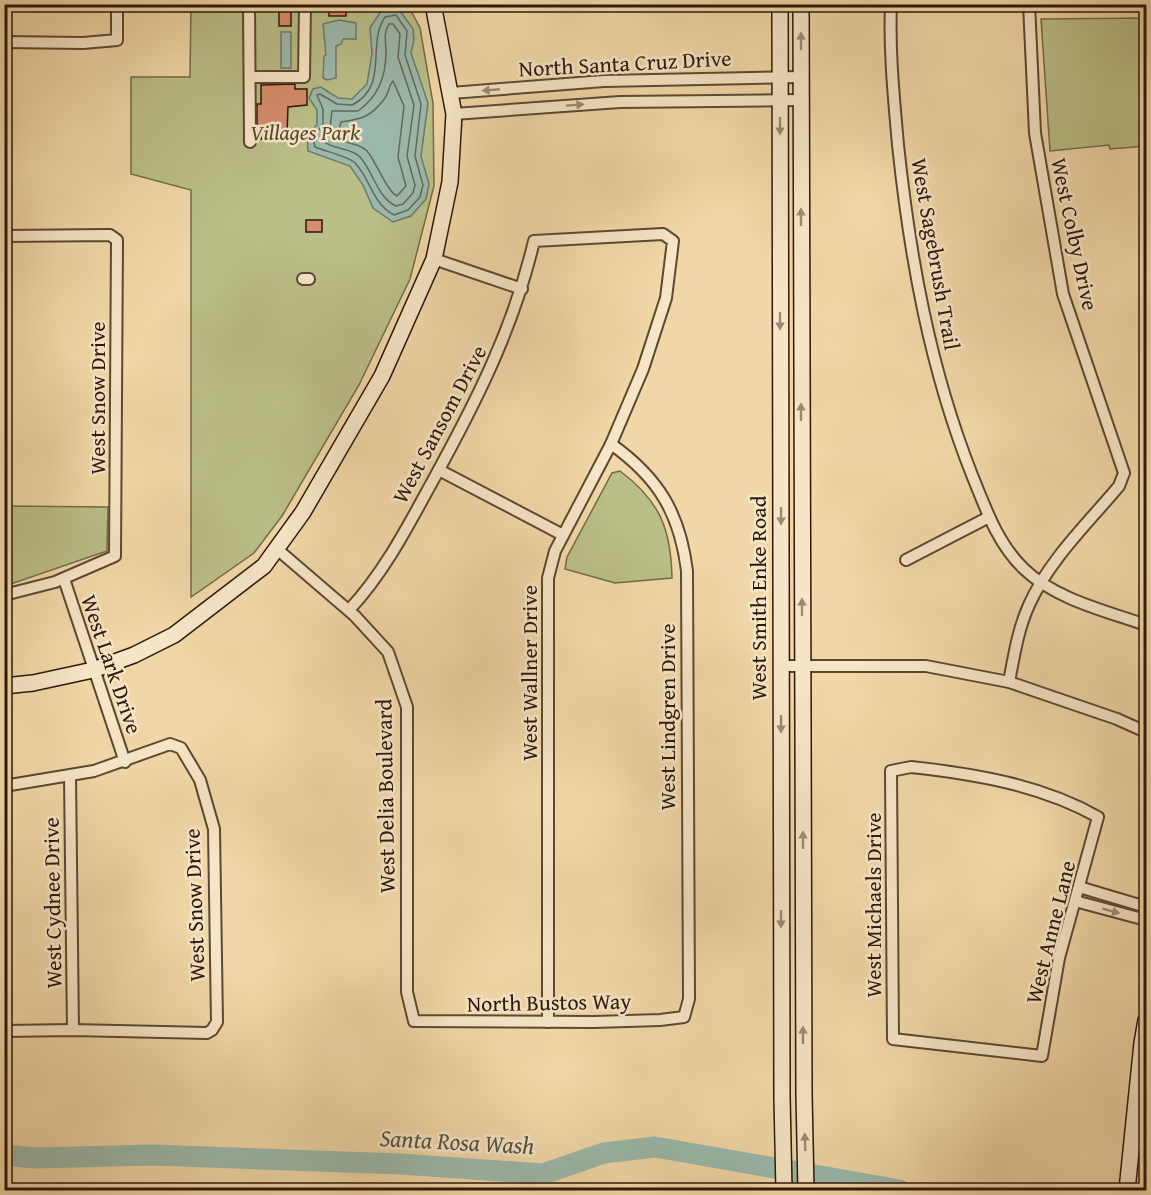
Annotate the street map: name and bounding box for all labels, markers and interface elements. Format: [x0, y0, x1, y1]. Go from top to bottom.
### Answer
one-way arrow [796, 31, 806, 50]
street label: North Santa Cruz Drive [518, 41, 732, 85]
one-way arrow [481, 85, 500, 95]
one-way arrow [566, 100, 585, 110]
park label: Villages Park [250, 116, 361, 148]
one-way arrow [775, 116, 785, 135]
street label: West Colby Drive [1043, 155, 1107, 313]
street label: West Sagebrush Trail [903, 156, 969, 352]
one-way arrow [796, 208, 806, 227]
one-way arrow [775, 311, 785, 330]
street label: West Snow Drive [81, 321, 113, 475]
street label: West Sansom Drive [384, 339, 494, 509]
one-way arrow [796, 403, 806, 422]
street label: West Smith Enke Road [742, 495, 774, 700]
one-way arrow [776, 506, 786, 525]
street label: West Wallner Drive [513, 585, 545, 761]
street label: West Lark Drive [73, 590, 151, 738]
one-way arrow [797, 598, 807, 617]
street label: West Lindgren Drive [651, 623, 683, 811]
street label: West Delia Boulevard [367, 698, 403, 893]
one-way arrow [776, 715, 786, 734]
street label: West Michaels Drive [857, 812, 889, 998]
street label: West Cydnee Drive [35, 817, 69, 989]
street label: West Snow Drive [175, 828, 213, 982]
one-way arrow [798, 831, 808, 850]
street label: West Anne Lane [1017, 857, 1083, 1007]
one-way arrow [1102, 907, 1120, 916]
one-way arrow [776, 910, 786, 929]
street label: North Bustos Way [466, 985, 632, 1019]
one-way arrow [798, 1026, 808, 1045]
water label: Santa Rosa Wash [379, 1120, 535, 1163]
one-way arrow [800, 1133, 810, 1152]

